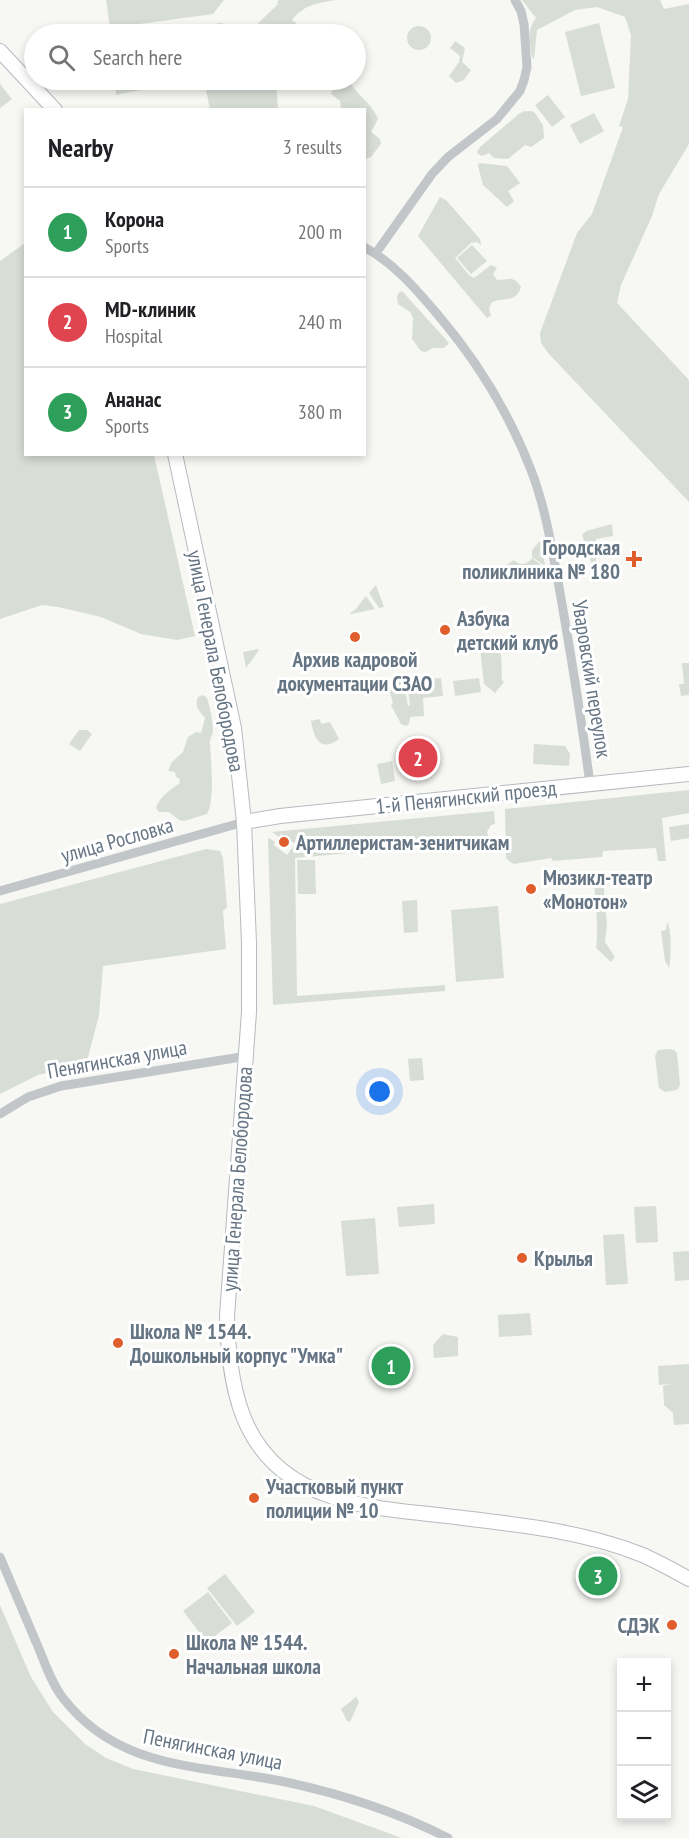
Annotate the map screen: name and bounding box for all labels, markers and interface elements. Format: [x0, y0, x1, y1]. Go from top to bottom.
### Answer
search box [24, 24, 366, 90]
icon: search [45, 41, 78, 74]
text: Search here [93, 43, 182, 71]
text: Nearby [48, 131, 113, 164]
text: 3 results [283, 134, 342, 160]
text: Корона [105, 205, 164, 233]
text: 1 [63, 219, 72, 245]
text: 200 m [298, 219, 342, 245]
text: Sports [105, 233, 149, 259]
text: MD-клиник [105, 295, 196, 323]
text: 2 [63, 309, 72, 335]
text: 240 m [298, 309, 342, 335]
text: Hospital [105, 323, 162, 349]
text: Ананас [105, 385, 161, 413]
text: 3 [63, 399, 72, 425]
text: 380 m [298, 399, 342, 425]
text: Sports [105, 413, 149, 439]
place label: Городская поликлиника № 180 [462, 534, 620, 585]
street label: улица Генерала Белобородова [181, 548, 251, 774]
marker: Городская поликлиника № 180 [625, 550, 643, 568]
street label: Уваровский переулок [566, 598, 618, 760]
place label: Азбука детский клуб [456, 605, 558, 656]
marker: Азбука детский клуб [438, 623, 452, 637]
marker: Архив кадровой документации СЗАО [348, 630, 362, 644]
place label: Архив кадровой документации СЗАО [277, 646, 432, 697]
pin: 2 [398, 736, 438, 780]
street label: 1-й Пенягинский проезд [374, 774, 558, 820]
street label: улица Рословка [58, 811, 176, 869]
place label: Артиллеристам-зенитчикам [295, 829, 509, 856]
marker: Артиллеристам-зенитчикам [277, 835, 291, 849]
place label: Мюзикл-театр «Монотон» [543, 864, 653, 915]
marker: Мюзикл-театр «Монотон» [524, 882, 538, 896]
street label: Пенягинская улица [45, 1033, 189, 1085]
street label: улица Генерала Белобородова [216, 1066, 258, 1292]
your location [365, 1077, 394, 1106]
place label: Крылья [534, 1245, 593, 1272]
marker: Крылья [515, 1251, 529, 1265]
place label: Школа № 1544. Дошкольный корпус "Умка" [130, 1318, 343, 1369]
marker: Школа № 1544. Дошкольный корпус "Умка" [111, 1336, 125, 1350]
pin: 1 [372, 1344, 410, 1388]
place label: Участковый пункт полиции № 10 [265, 1473, 404, 1524]
marker: Участковый пункт полиции № 10 [247, 1491, 261, 1505]
pin: 3 [578, 1554, 618, 1598]
place label: СДЭК [618, 1612, 660, 1639]
marker: СДЭК [665, 1618, 679, 1632]
place label: Школа № 1544. Начальная школа [186, 1629, 321, 1680]
marker: Школа № 1544. Начальная школа [167, 1647, 181, 1661]
map controls [617, 1658, 671, 1820]
button: + [617, 1658, 671, 1712]
button: − [617, 1712, 671, 1766]
street label: Пенягинская улица [141, 1722, 285, 1776]
button: layers [617, 1766, 671, 1820]

